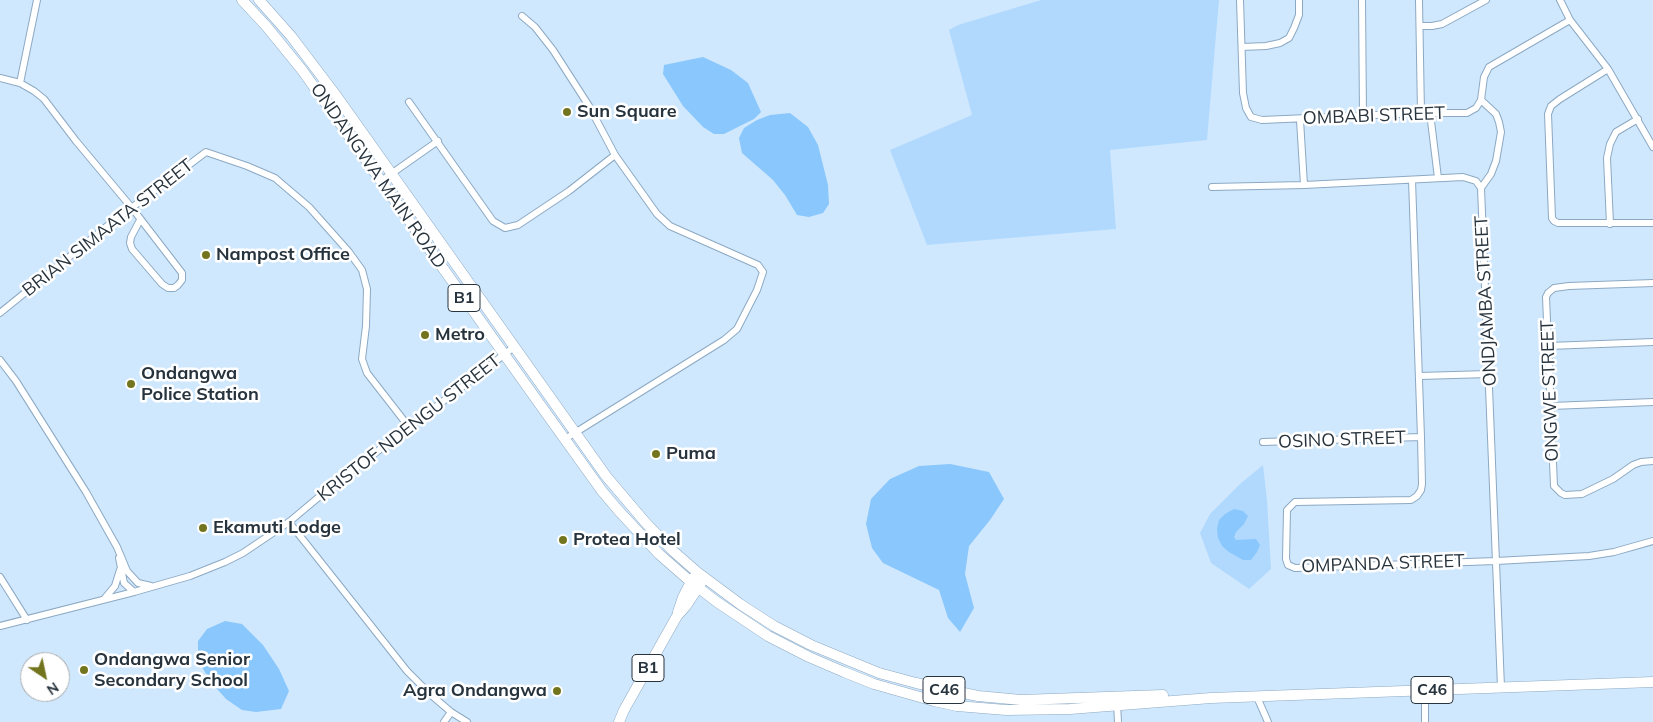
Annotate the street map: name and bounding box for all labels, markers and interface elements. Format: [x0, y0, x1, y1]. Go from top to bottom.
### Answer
street label: ONDANGWA MAIN ROAD [306, 79, 450, 273]
place label: Sun Square [577, 101, 677, 123]
street label: OMBABI STREET [1302, 103, 1446, 129]
marker: Sun Square [561, 106, 573, 118]
street label: BRIAN SIMAATA STREET [18, 155, 198, 301]
street label: ONDJAMBA STREET [1471, 215, 1501, 387]
place label: Nampost Office [216, 244, 350, 266]
marker: Nampost Office [200, 249, 212, 261]
road number: B1 [448, 284, 480, 312]
street label: ONGWE STREET [1537, 320, 1563, 462]
place label: Metro [435, 324, 485, 346]
marker: Metro [419, 329, 431, 341]
street label: KRISTOF NDENGU STREET [313, 350, 505, 506]
place label: Ondangwa Police Station [141, 363, 259, 406]
marker: Ondangwa Police Station [125, 378, 137, 390]
street label: OSINO STREET [1278, 427, 1406, 453]
place label: Puma [666, 443, 716, 465]
marker: Puma [650, 448, 662, 460]
place label: Ekamuti Lodge [213, 517, 341, 539]
marker: Ekamuti Lodge [197, 522, 209, 534]
place label: Protea Hotel [573, 529, 681, 551]
marker: Protea Hotel [557, 534, 569, 546]
street label: OMPANDA STREET [1301, 550, 1465, 578]
place label: Ondangwa Senior Secondary School [94, 649, 250, 692]
north arrow [20, 652, 70, 702]
road number: B1 [632, 654, 664, 681]
marker: Ondangwa Senior Secondary School [78, 664, 90, 676]
road number: C46 [923, 676, 965, 704]
road number: C46 [1411, 676, 1453, 704]
text: N [43, 678, 62, 699]
place label: Agra Ondangwa [403, 680, 547, 702]
marker: Agra Ondangwa [551, 685, 563, 697]

